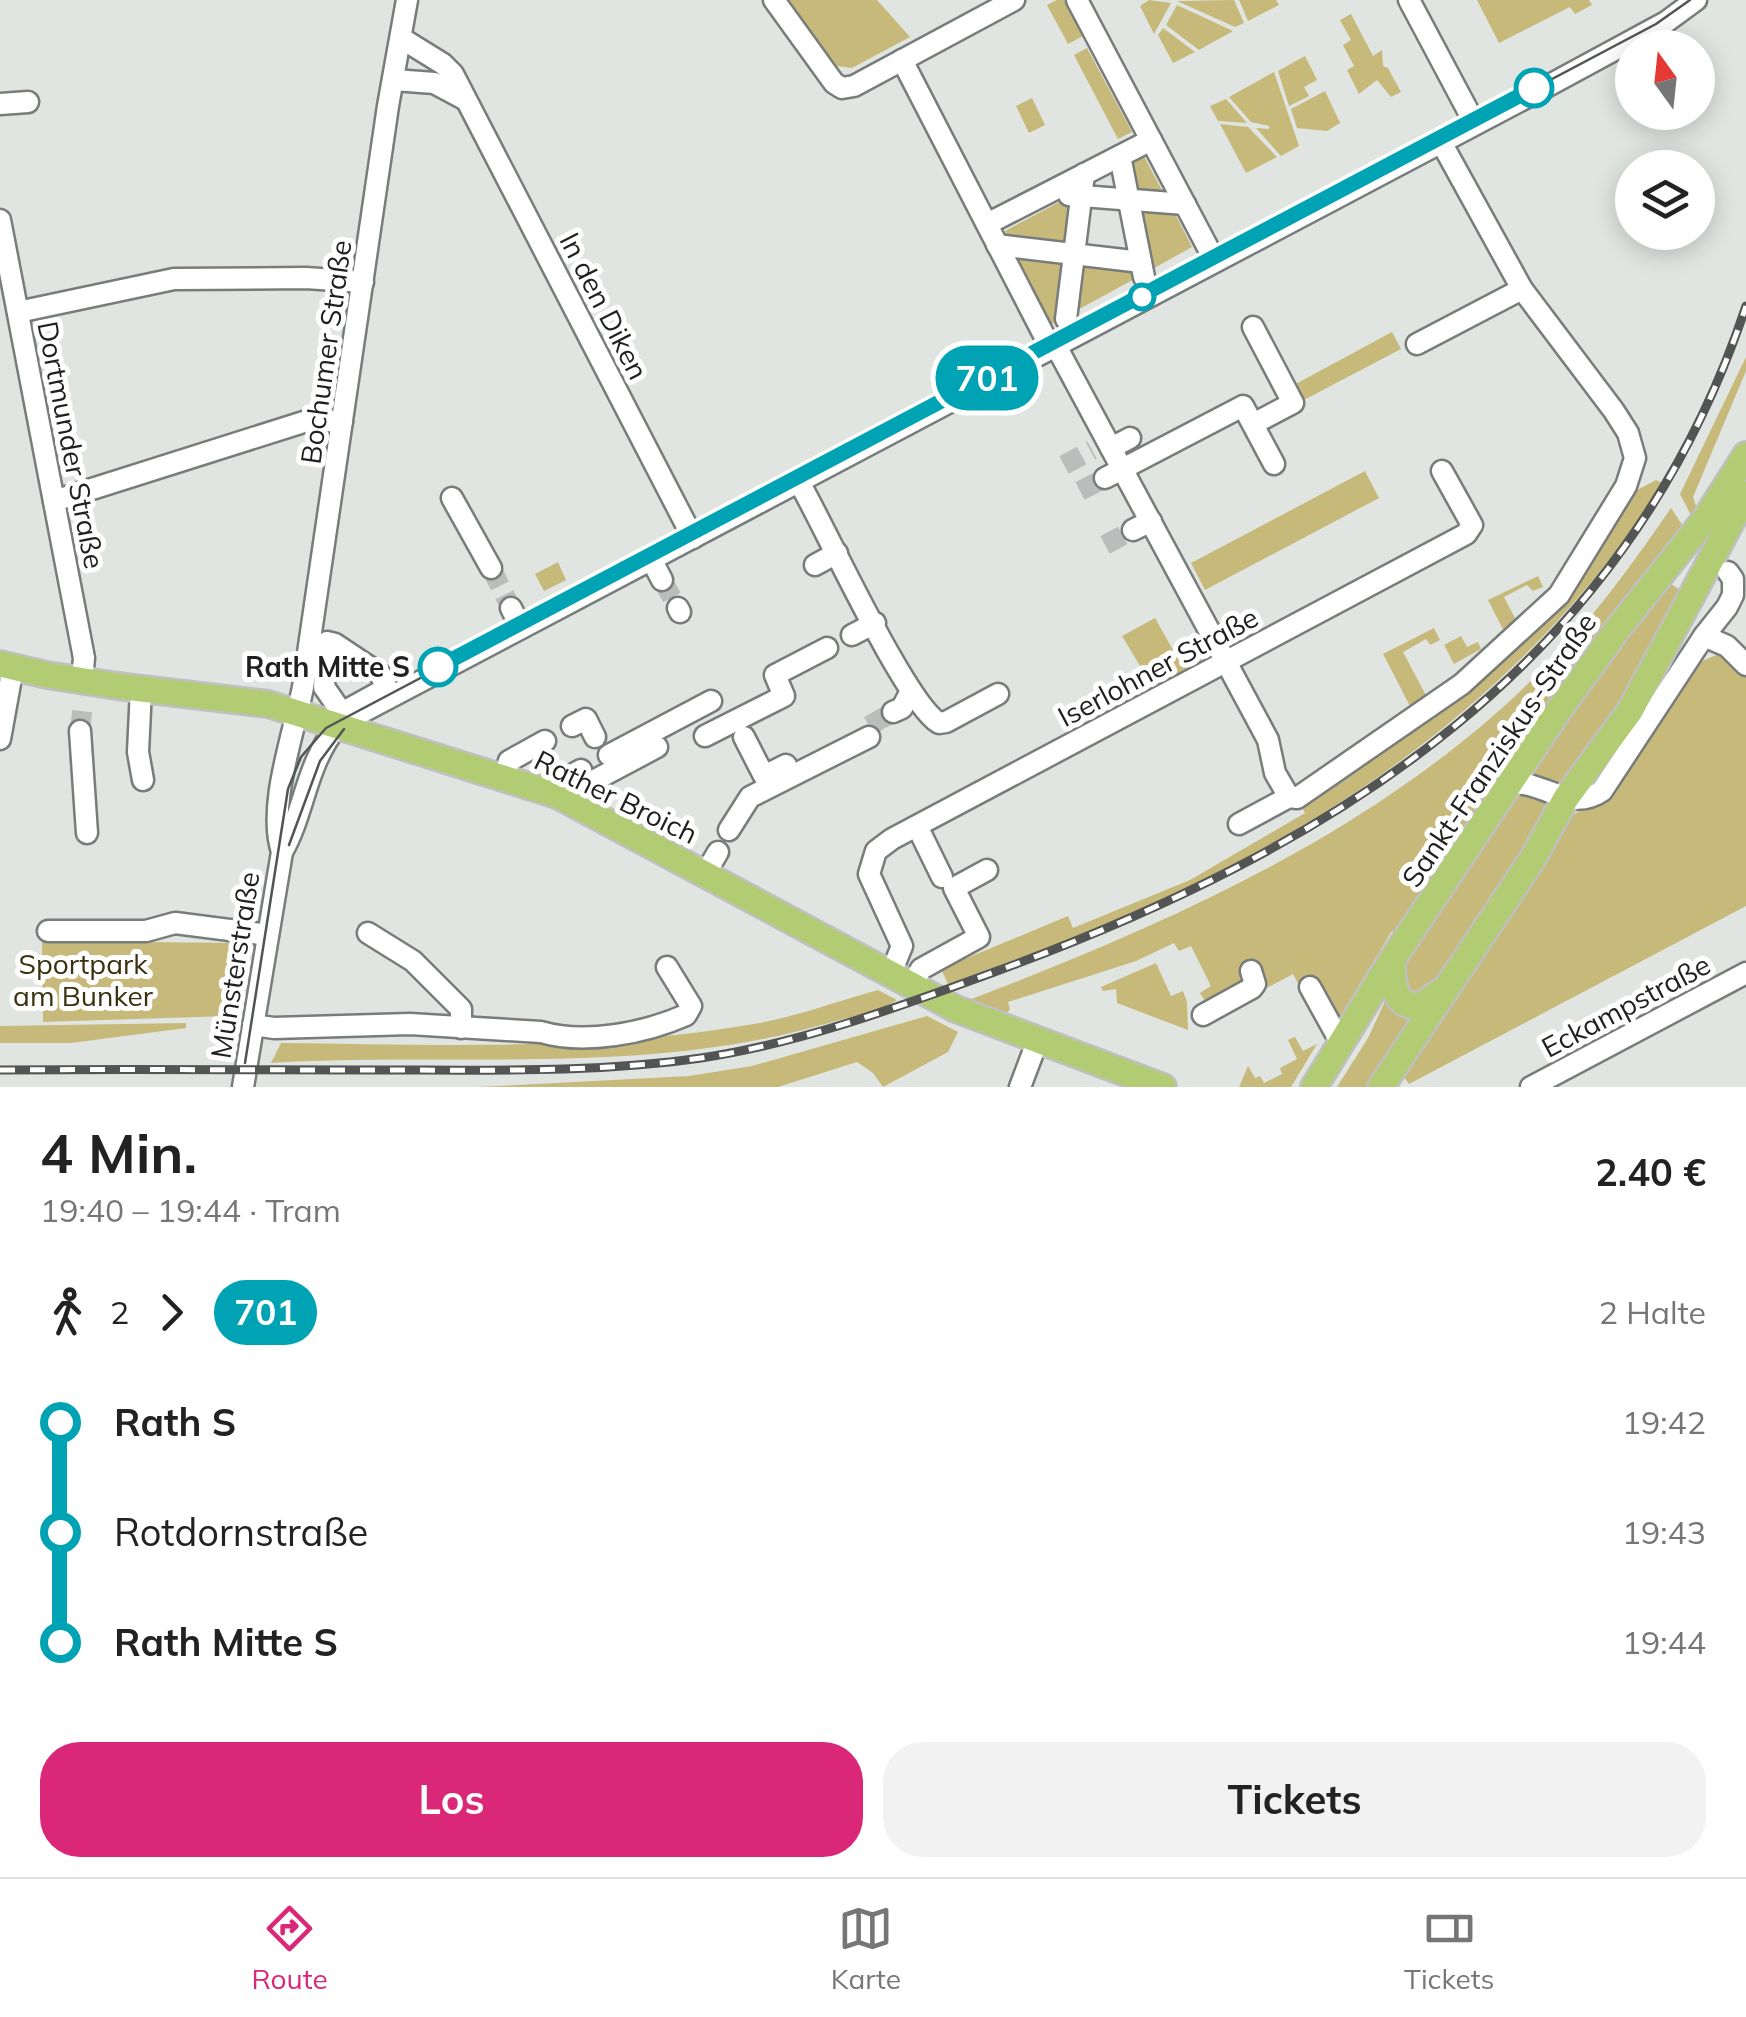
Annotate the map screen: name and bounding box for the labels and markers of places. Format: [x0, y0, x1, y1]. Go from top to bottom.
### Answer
unlabelled marker [1515, 69, 1553, 107]
unlabelled marker [1129, 284, 1155, 310]
marker: Rath Mitte S [419, 648, 457, 686]
place label: Rath Mitte S [245, 649, 410, 684]

